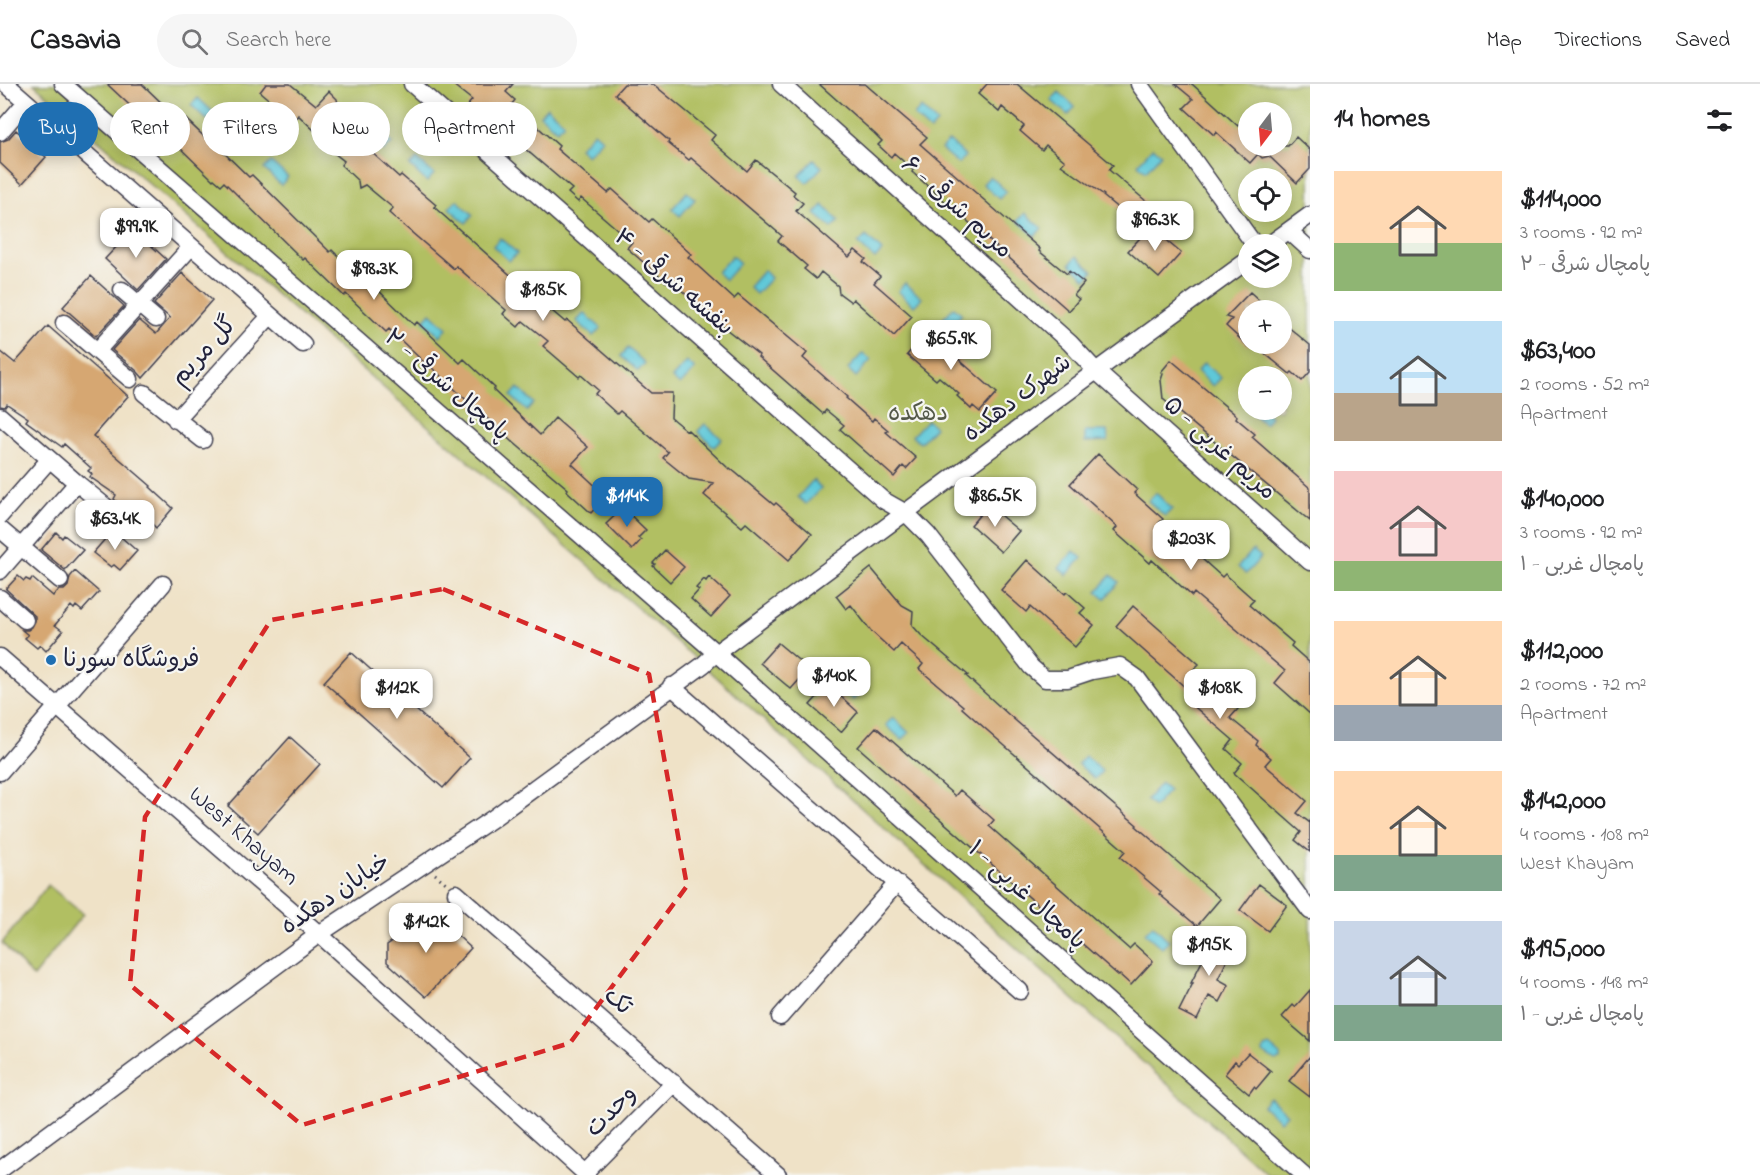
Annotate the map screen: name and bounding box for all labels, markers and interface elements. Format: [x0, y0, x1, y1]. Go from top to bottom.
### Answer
search box [157, 14, 577, 68]
text: Casavia [30, 21, 121, 62]
icon: search [178, 25, 211, 58]
text: Search here [226, 25, 331, 57]
text: Map [1486, 26, 1522, 56]
text: Directions [1555, 26, 1642, 56]
text: Saved [1675, 26, 1730, 56]
text: 14 homes [1334, 101, 1430, 139]
chip: Buy [18, 102, 98, 156]
chip: Rent [110, 102, 190, 156]
chip: Filters [202, 102, 299, 156]
chip: New [311, 102, 390, 156]
chip: Apartment [402, 102, 537, 156]
north arrow [1238, 102, 1292, 156]
map controls [1238, 102, 1292, 420]
icon: filters [1703, 104, 1736, 137]
street label: مریم شرقی - ۶ [892, 148, 1020, 268]
button: locate [1238, 168, 1292, 222]
text: $114,000 [1520, 181, 1601, 219]
icon: home [1382, 195, 1454, 267]
pin: $96.3K [1106, 201, 1204, 252]
text: $96.3K [1131, 206, 1179, 235]
pin: $99.9K [87, 208, 185, 259]
text: $99.9K [114, 213, 158, 242]
text: 3 rooms · 92 m² [1520, 219, 1643, 248]
street label: بنفشه شرقی - ۴ [605, 221, 741, 345]
button: layers [1238, 234, 1292, 288]
pin: $98.3K [325, 250, 423, 301]
text: پامچال شرقی - ۲ [1520, 251, 1650, 280]
text: $98.3K [350, 255, 398, 284]
pin: $185K [501, 271, 585, 322]
text: $185K [519, 276, 567, 305]
button: + [1238, 300, 1292, 354]
street label: گل مریم [164, 309, 246, 395]
pin: $65.9K [902, 320, 1000, 371]
street label: پامچال شرقی - ۲ [375, 321, 517, 451]
text: $65.9K [925, 325, 977, 354]
text: $63,400 [1520, 333, 1596, 371]
icon: home [1382, 345, 1454, 417]
street label: شهرک دهکده [956, 347, 1080, 451]
button: − [1238, 366, 1292, 420]
text: 2 rooms · 52 m² [1520, 371, 1650, 400]
street label: مریم غربی - ۵ [1155, 389, 1283, 509]
park label: دهکده [888, 397, 948, 432]
text: Apartment [1520, 400, 1608, 429]
pin: $114K [585, 477, 669, 528]
pin: $86.5K [946, 477, 1044, 528]
text: $140,000 [1520, 481, 1604, 519]
text: $114K [606, 482, 648, 511]
text: $86.5K [968, 482, 1022, 511]
icon: home [1382, 495, 1454, 567]
pin: $63.4K [66, 500, 164, 551]
text: $63.4K [89, 505, 141, 534]
text: 3 rooms · 92 m² [1520, 519, 1643, 548]
pin: $203K [1149, 520, 1233, 571]
text: $203K [1167, 525, 1215, 554]
text: پامچال غربی - ۱ [1520, 551, 1644, 580]
text: $112,000 [1520, 633, 1603, 671]
place label: فروشگاه سورنا [63, 643, 199, 678]
icon: home [1382, 645, 1454, 717]
marker: فروشگاه سورنا [44, 653, 58, 667]
pin: $140K [792, 657, 876, 708]
text: $140K [811, 662, 857, 691]
pin: $112K [355, 669, 439, 720]
pin: $108K [1178, 669, 1262, 720]
text: 2 rooms · 72 m² [1520, 671, 1647, 700]
text: $112K [375, 674, 419, 703]
text: $108K [1198, 674, 1242, 703]
text: Apartment [1520, 700, 1608, 729]
street label: West Khayam [179, 779, 306, 896]
text: $142,000 [1520, 783, 1606, 821]
icon: home [1382, 795, 1454, 867]
text: 4 rooms · 108 m² [1520, 821, 1649, 850]
street label: پامچال غربی - ۱ [959, 833, 1093, 959]
street label: خیابان دهکده [274, 845, 398, 945]
text: West Khayam [1520, 850, 1634, 879]
pin: $142K [384, 903, 468, 954]
text: $142K [403, 908, 449, 937]
pin: $195K [1167, 926, 1251, 977]
text: $195K [1186, 931, 1232, 960]
text: $195,000 [1520, 931, 1605, 969]
icon: home [1382, 945, 1454, 1017]
text: 4 rooms · 148 m² [1520, 969, 1649, 998]
street label: تک [595, 980, 640, 1025]
text: پامچال غربی - ۱ [1520, 1001, 1644, 1030]
street label: وحدت [578, 1078, 646, 1146]

